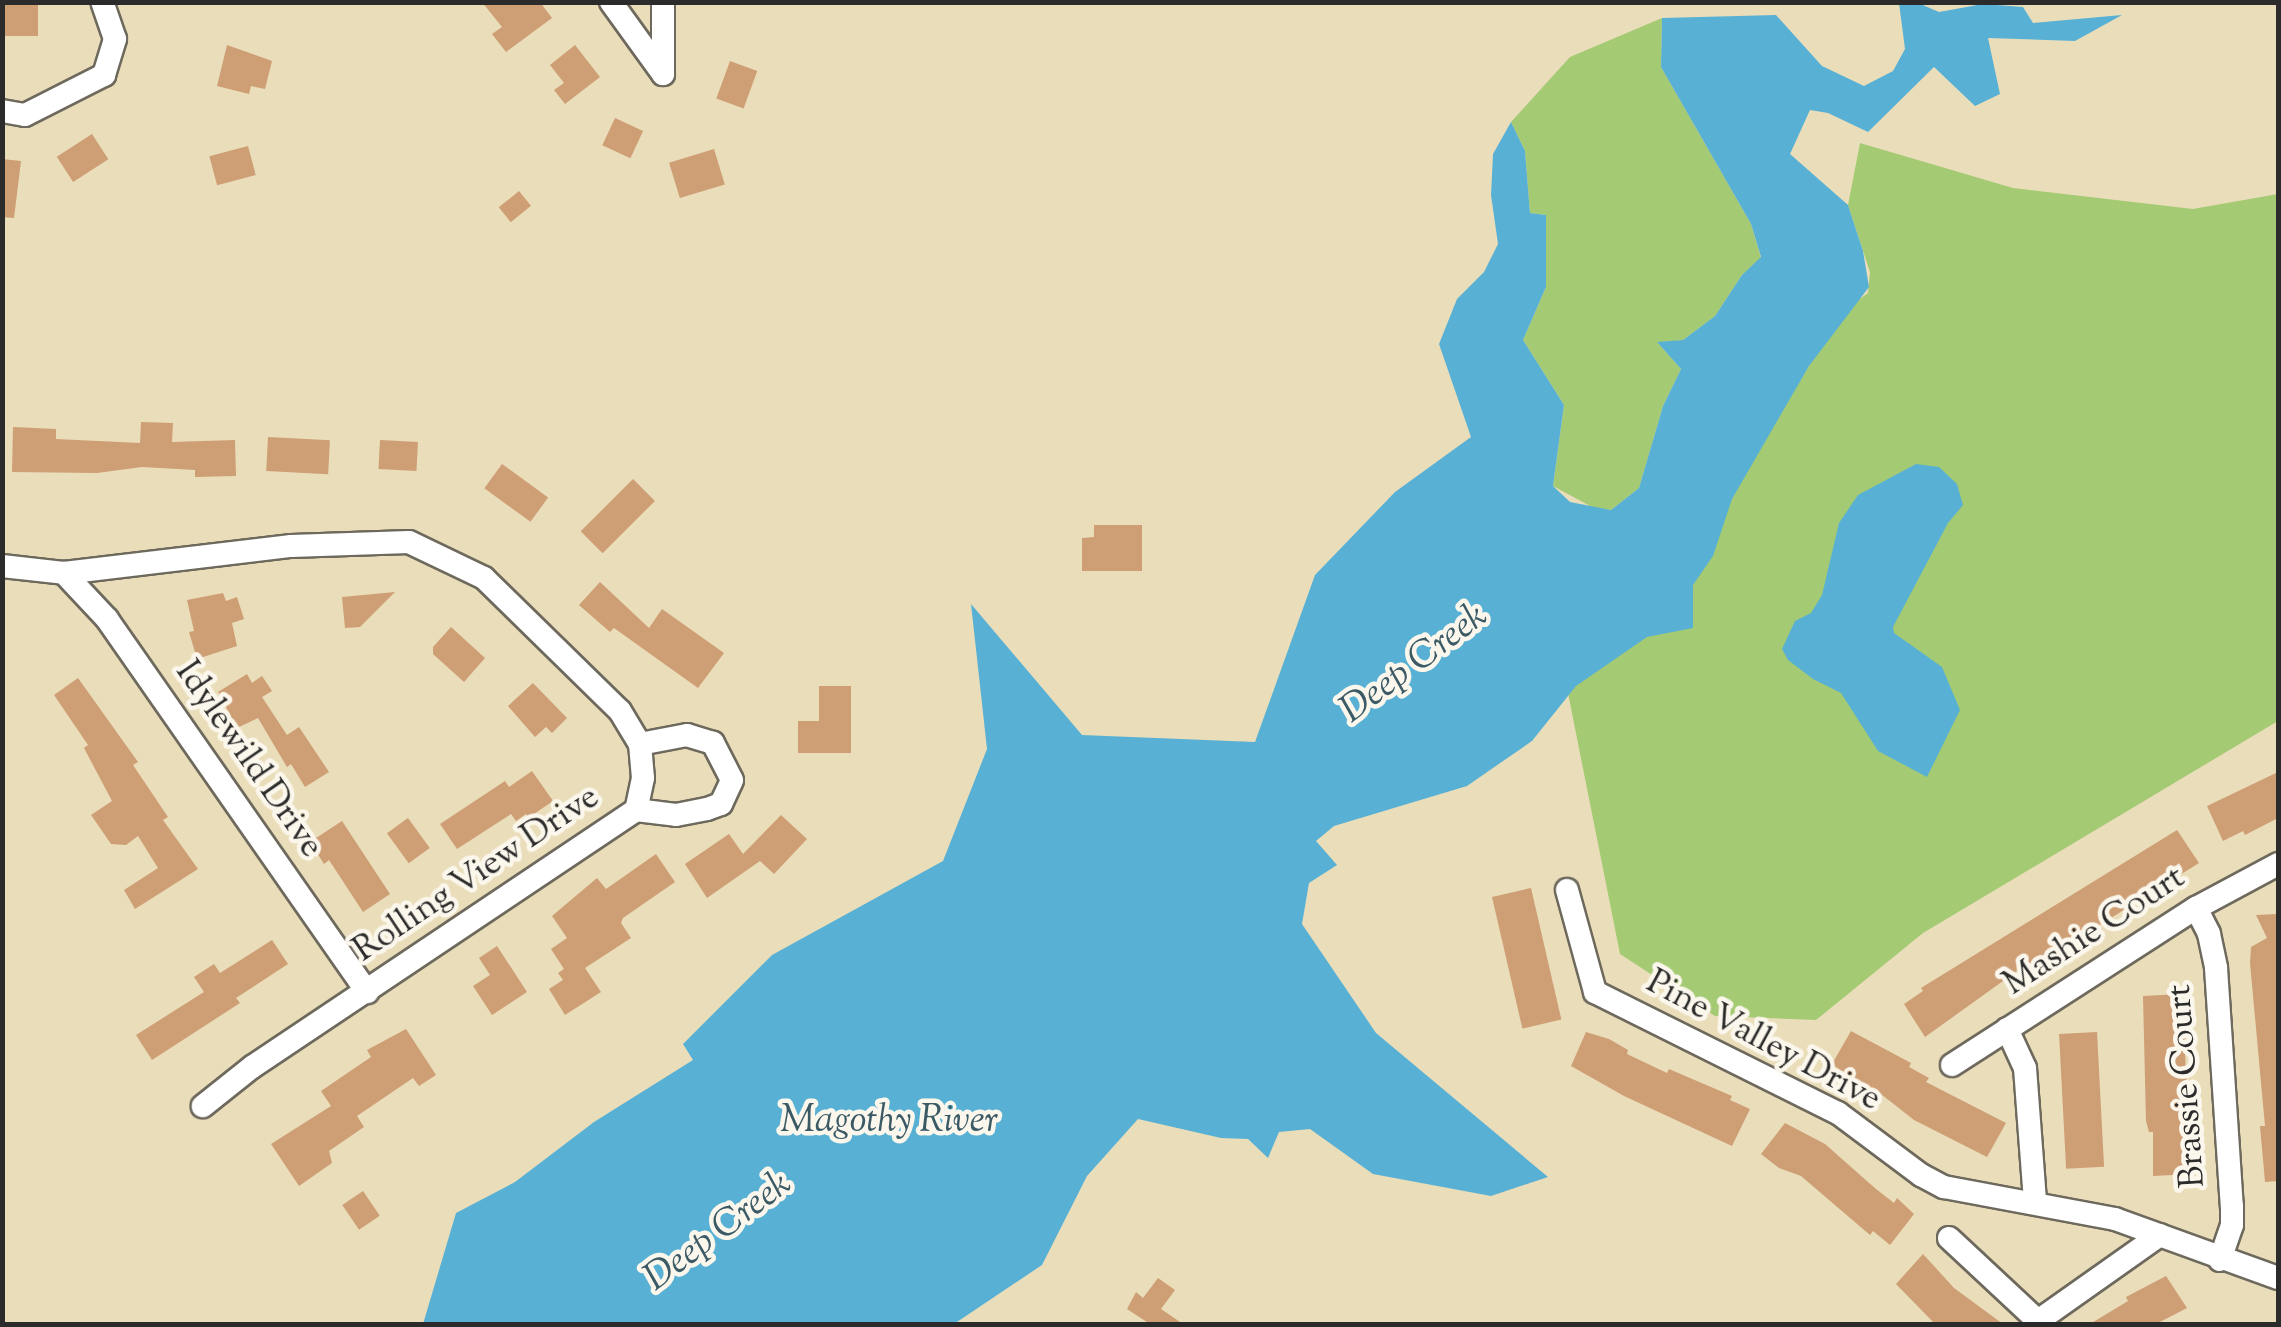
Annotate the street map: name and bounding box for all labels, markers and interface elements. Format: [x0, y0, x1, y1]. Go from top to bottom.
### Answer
water label: Deep Creek [1332, 595, 1498, 735]
street label: Idylewild Drive [165, 654, 331, 866]
street label: Rolling View Drive [346, 777, 608, 973]
street label: Mashie Court [1996, 858, 2194, 1006]
street label: Pine Valley Drive [1639, 963, 1887, 1121]
street label: Brassie Court [2160, 983, 2216, 1189]
water label: Magothy River [780, 1100, 998, 1146]
water label: Deep Creek [636, 1163, 802, 1303]

